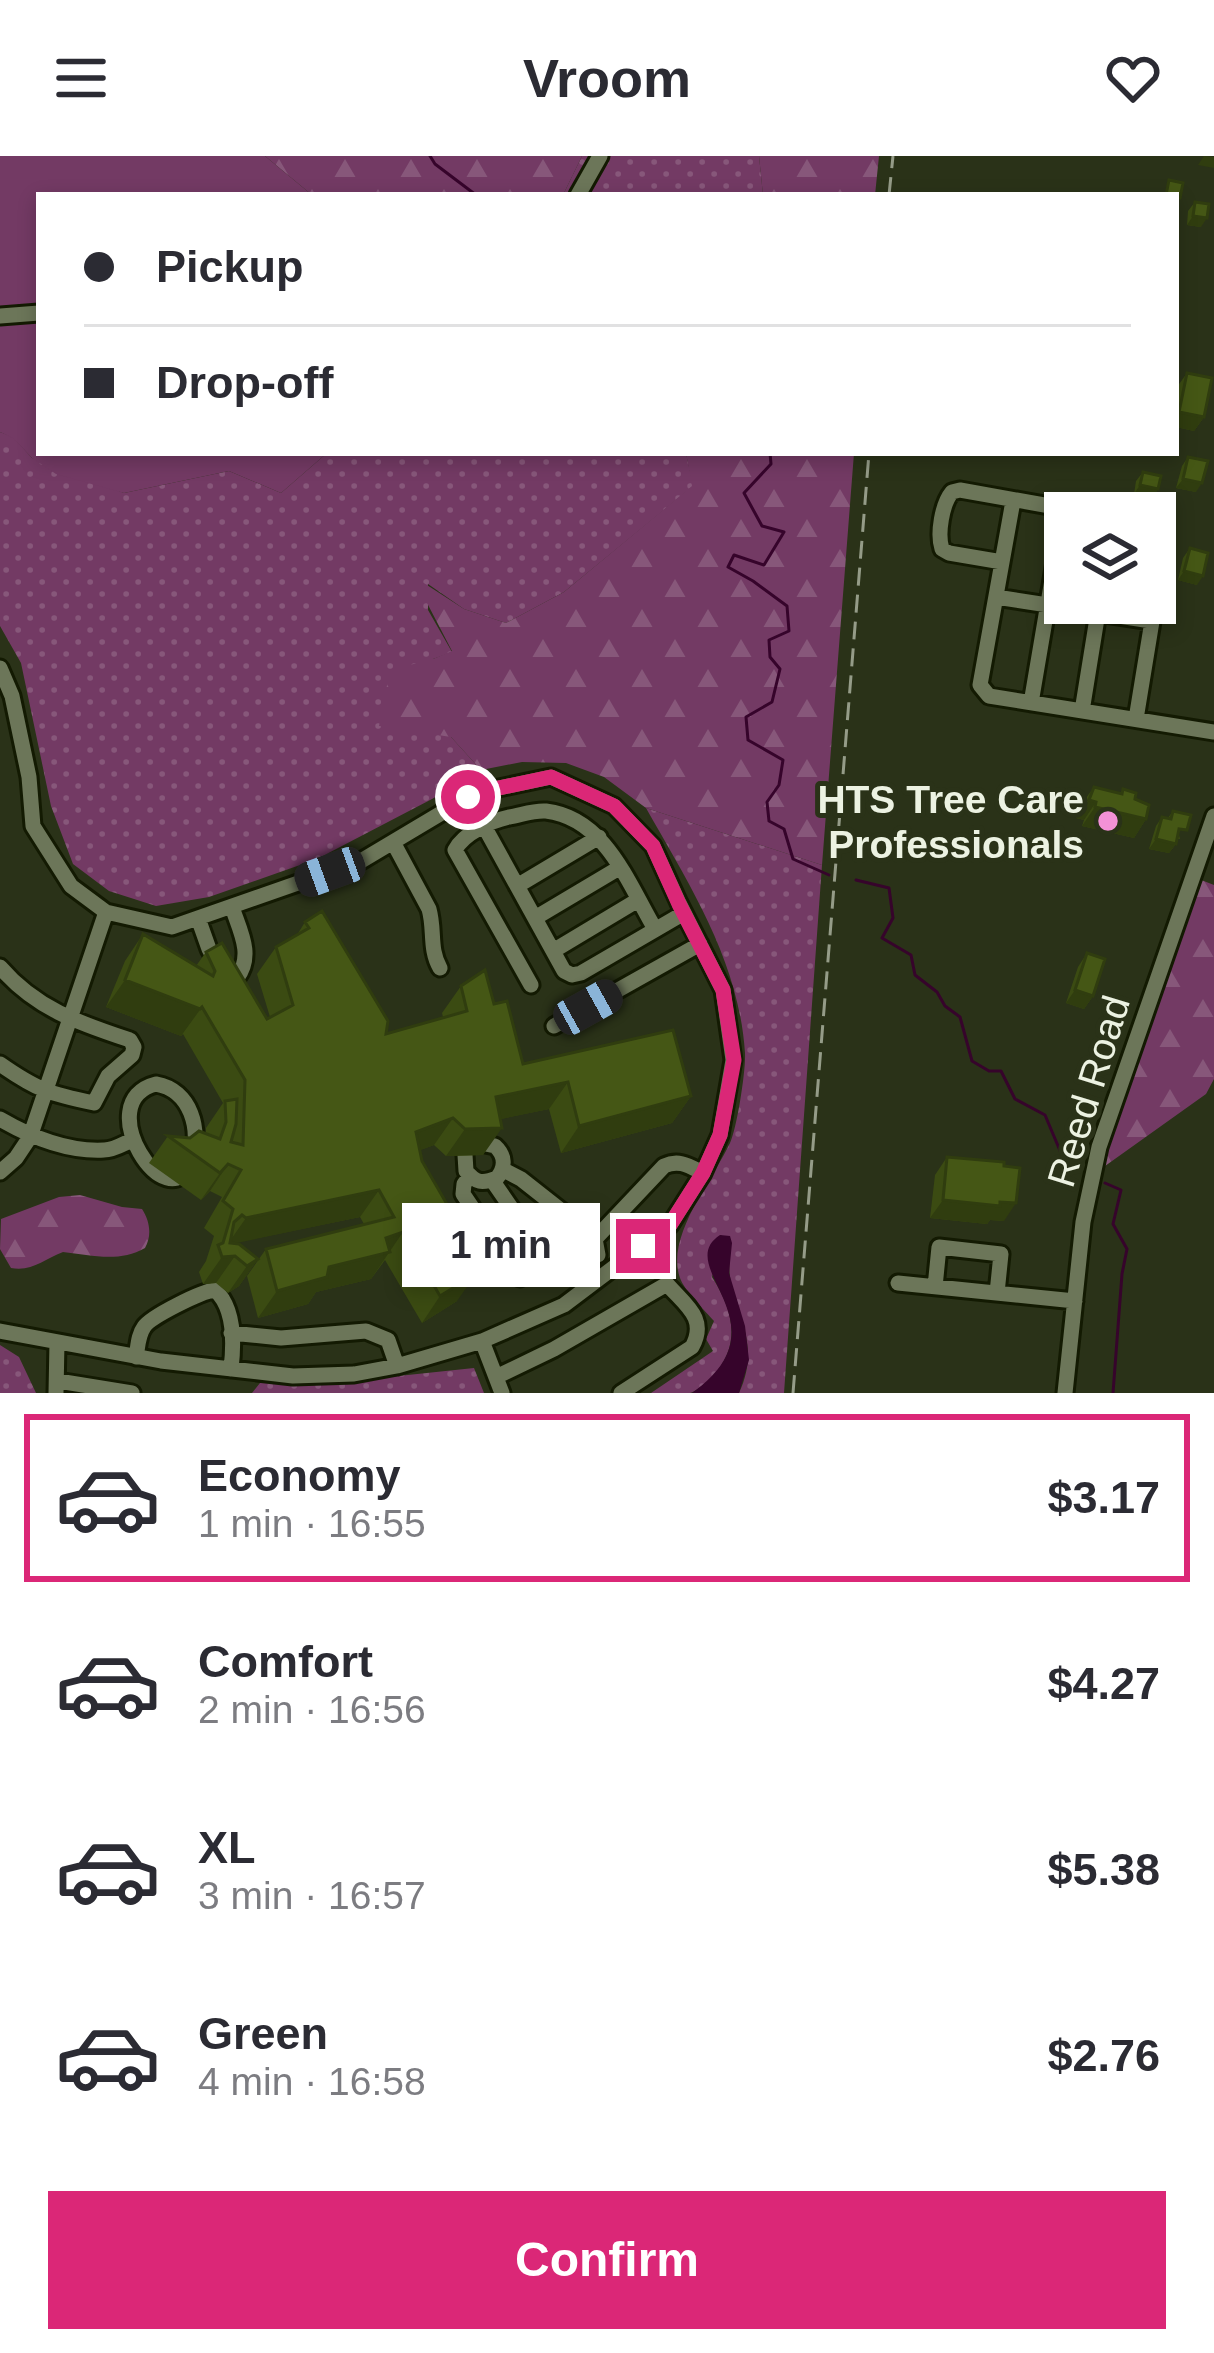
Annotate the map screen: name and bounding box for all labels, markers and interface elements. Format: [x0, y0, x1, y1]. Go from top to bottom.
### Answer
icon: menu [48, 45, 114, 111]
icon: heart [1100, 45, 1166, 111]
text: Vroom [523, 48, 691, 108]
text: Pickup [156, 241, 304, 292]
text: Drop-off [156, 357, 333, 408]
map controls [1044, 492, 1176, 624]
button: layers [1044, 492, 1176, 624]
route start [441, 770, 495, 824]
place label: HTS Tree Care Professionals [817, 778, 1084, 866]
marker: HTS Tree Care Professionals [1095, 808, 1121, 834]
car [290, 843, 370, 901]
car [548, 974, 628, 1040]
street label: Reed Road [1039, 991, 1138, 1192]
callout: 1 min [403, 1204, 601, 1288]
route end [616, 1219, 670, 1273]
text: 1 min [450, 1223, 552, 1266]
icon: car [54, 1444, 162, 1552]
text: Economy [198, 1450, 401, 1501]
text: $3.17 [1047, 1472, 1160, 1523]
text: 1 min · 16:55 [198, 1502, 426, 1545]
icon: car [54, 1630, 162, 1738]
text: Comfort [198, 1636, 373, 1687]
text: $4.27 [1047, 1658, 1160, 1709]
text: 2 min · 16:56 [198, 1688, 426, 1731]
icon: car [54, 1816, 162, 1924]
text: XL [198, 1822, 256, 1873]
text: $5.38 [1047, 1844, 1160, 1895]
text: 3 min · 16:57 [198, 1874, 426, 1917]
icon: car [54, 2002, 162, 2110]
text: Green [198, 2008, 328, 2059]
text: $2.76 [1047, 2030, 1160, 2081]
text: 4 min · 16:58 [198, 2060, 426, 2103]
button: Confirm [48, 2191, 1166, 2329]

